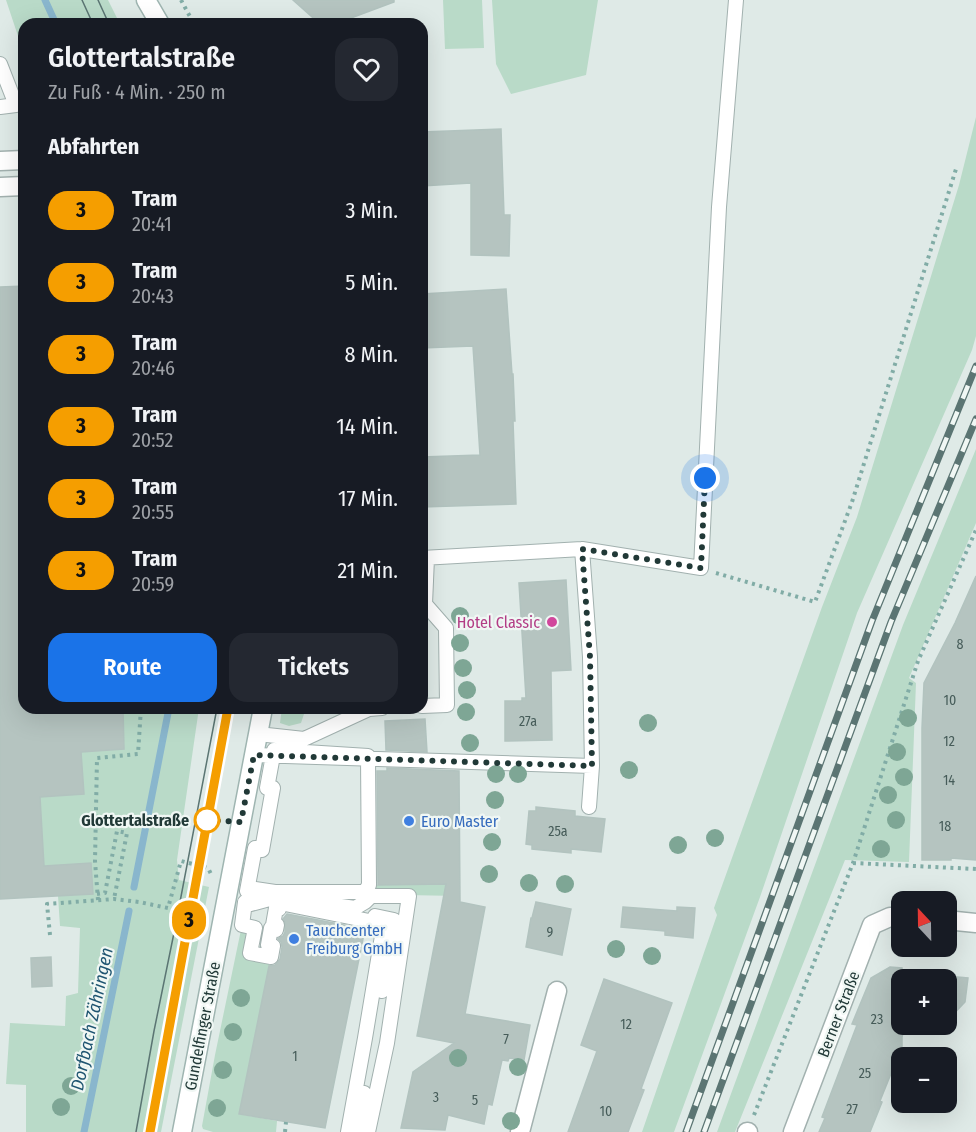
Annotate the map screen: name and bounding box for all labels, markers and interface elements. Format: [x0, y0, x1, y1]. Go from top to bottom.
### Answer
button: heart [335, 38, 398, 101]
text: Glottertalstraße [48, 41, 235, 74]
text: Zu Fuß · 4 Min. · 250 m [48, 80, 226, 104]
text: Abfahrten [48, 133, 139, 160]
text: Tram [132, 185, 177, 212]
text: 3 [76, 197, 86, 223]
text: 3 Min. [345, 197, 398, 224]
text: 20:41 [132, 212, 172, 236]
text: Tram [132, 257, 177, 284]
text: 3 [76, 269, 86, 295]
text: 5 Min. [345, 269, 398, 296]
text: 20:43 [132, 284, 174, 308]
text: Tram [132, 329, 177, 356]
text: 3 [76, 341, 86, 367]
text: 8 Min. [344, 341, 398, 368]
text: 20:46 [132, 356, 175, 380]
text: Tram [132, 401, 177, 428]
text: 3 [76, 413, 86, 439]
text: 14 Min. [336, 413, 398, 440]
text: 20:52 [132, 428, 173, 452]
your location [690, 463, 720, 493]
text: Tram [132, 473, 177, 500]
text: 3 [76, 485, 86, 511]
text: 17 Min. [338, 485, 398, 512]
text: 20:55 [132, 500, 174, 524]
text: Tram [132, 545, 177, 572]
text: 3 [76, 557, 86, 583]
text: 21 Min. [338, 557, 398, 584]
text: 20:59 [132, 572, 174, 596]
place label: Hotel Classic [457, 613, 540, 632]
marker: Hotel Classic [545, 615, 559, 629]
button: Route [48, 633, 217, 702]
button: Tickets [229, 633, 398, 702]
house number: 8 [957, 636, 964, 653]
house number: 10 [944, 692, 956, 709]
house number: 27a [519, 713, 537, 730]
house number: 12 [943, 733, 955, 750]
house number: 14 [943, 772, 955, 789]
marker: Glottertalstraße [194, 807, 220, 833]
place label: Glottertalstraße [81, 811, 189, 830]
place label: Euro Master [421, 812, 499, 831]
marker: Euro Master [402, 814, 416, 828]
house number: 18 [939, 818, 951, 835]
house number: 25a [548, 823, 568, 840]
north arrow [891, 891, 957, 957]
map controls [891, 891, 957, 1113]
line badge: 3 [170, 900, 208, 940]
text: 3 [184, 907, 194, 933]
place label: Tauchcenter Freiburg GmbH [306, 921, 403, 958]
house number: 9 [547, 924, 554, 941]
marker: Tauchcenter Freiburg GmbH [287, 932, 301, 946]
water label: Dorfbach Zähringen [66, 945, 118, 1093]
street label: Gundelfinger Straße [181, 960, 224, 1092]
street label: Berner Straße [813, 968, 864, 1060]
button: + [891, 969, 957, 1035]
house number: 23 [871, 1011, 883, 1028]
house number: 12 [620, 1016, 632, 1033]
house number: 7 [503, 1031, 509, 1048]
button: − [891, 1047, 957, 1113]
house number: 1 [292, 1048, 298, 1065]
house number: 25 [859, 1065, 871, 1082]
house number: 3 [433, 1089, 439, 1106]
house number: 5 [472, 1092, 478, 1109]
house number: 27 [846, 1101, 858, 1118]
house number: 10 [600, 1103, 612, 1120]

